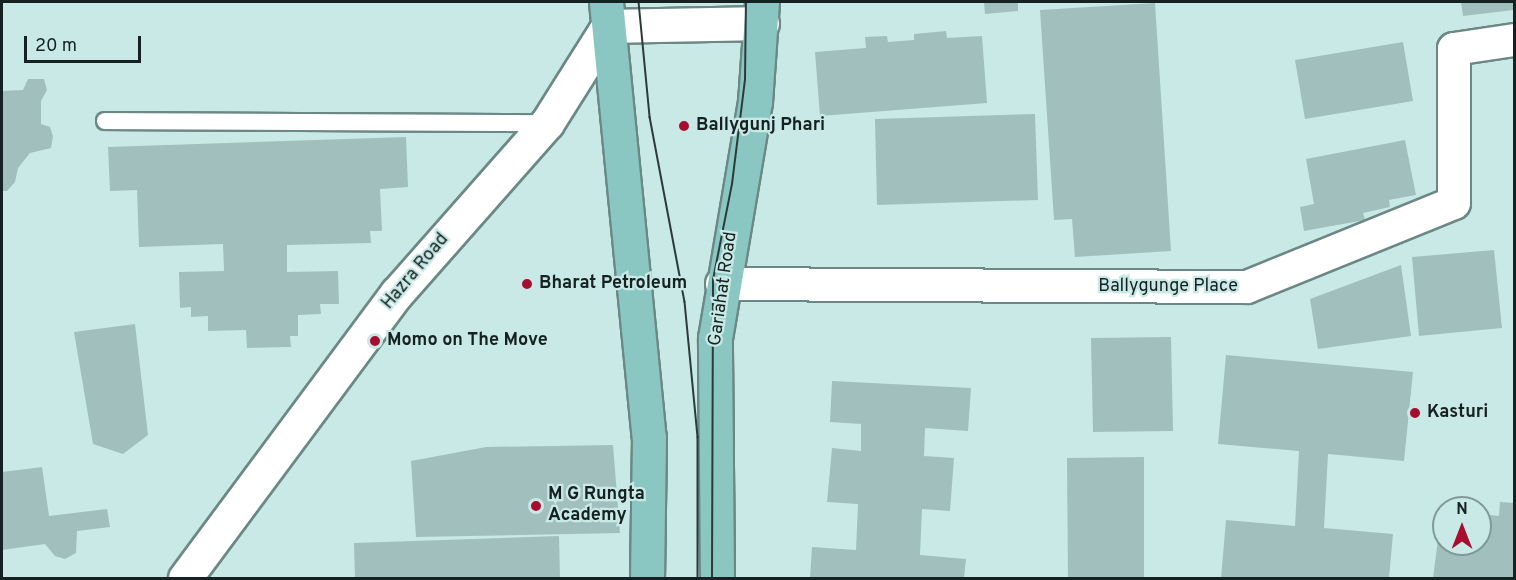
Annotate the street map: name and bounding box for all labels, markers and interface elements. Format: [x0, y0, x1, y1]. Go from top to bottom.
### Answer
scale bar [27, 24, 144, 62]
text: 20 m [35, 35, 77, 58]
place label: Ballygunj Phari [696, 115, 825, 137]
marker: Ballygunj Phari [677, 119, 691, 133]
street label: Hazra Road [378, 230, 454, 314]
street label: Gariahat Road [705, 230, 743, 348]
place label: Bharat Petroleum [539, 273, 687, 295]
street label: Ballygunge Place [1098, 276, 1238, 298]
marker: Bharat Petroleum [520, 277, 534, 291]
place label: Momo on The Move [387, 330, 548, 352]
marker: Momo on The Move [368, 334, 382, 348]
place label: Kasturi [1427, 402, 1488, 424]
marker: Kasturi [1408, 406, 1422, 420]
place label: M G Rungta Academy [548, 485, 645, 528]
north arrow [1432, 496, 1492, 556]
marker: M G Rungta Academy [529, 499, 543, 513]
text: N [1456, 500, 1468, 520]

